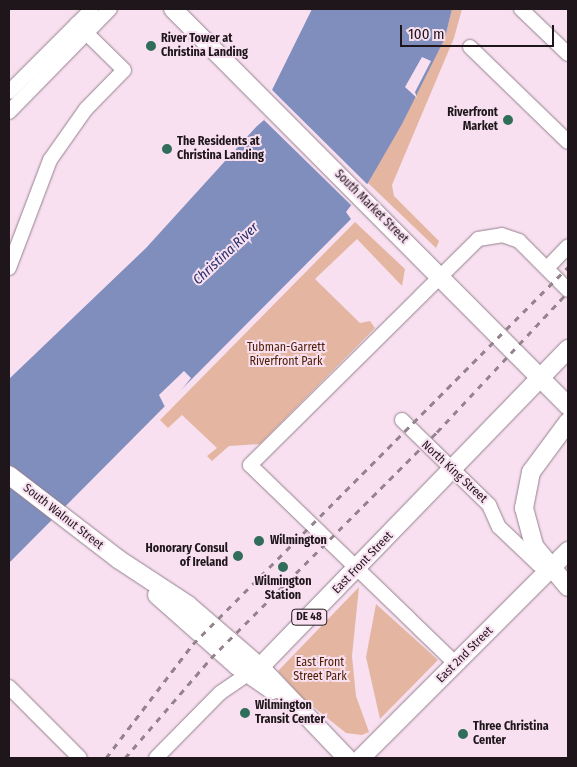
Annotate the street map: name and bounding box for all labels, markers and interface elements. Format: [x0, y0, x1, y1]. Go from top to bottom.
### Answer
scale bar [402, 15, 556, 47]
text: 100 m [408, 25, 445, 43]
place label: River Tower at Christina Landing [161, 32, 248, 60]
marker: River Tower at Christina Landing [145, 40, 157, 52]
place label: Riverfront Market [447, 106, 498, 134]
marker: Riverfront Market [502, 114, 514, 126]
place label: The Residents at Christina Landing [177, 135, 264, 163]
marker: The Residents at Christina Landing [161, 143, 173, 155]
street label: South Market Street [331, 167, 411, 247]
water label: Christina River [190, 219, 262, 289]
park label: Tubman-Garrett Riverfront Park [247, 341, 325, 369]
street label: North King Street [418, 438, 490, 506]
street label: South Walnut Street [20, 481, 106, 553]
street label: East Front Street [330, 529, 396, 597]
marker: Wilmington [252, 534, 266, 548]
place label: Wilmington [270, 534, 327, 548]
place label: Honorary Consul of Ireland [146, 542, 228, 570]
marker: Honorary Consul of Ireland [232, 550, 244, 562]
marker: Wilmington Station [277, 561, 289, 573]
place label: Wilmington Station [255, 575, 311, 603]
road number: DE 48 [290, 608, 328, 626]
street label: East 2nd Street [434, 624, 496, 686]
park label: East Front Street Park [293, 656, 347, 684]
place label: Wilmington Transit Center [255, 699, 325, 727]
marker: Wilmington Transit Center [239, 707, 251, 719]
place label: Three Christina Center [473, 720, 549, 748]
marker: Three Christina Center [457, 728, 469, 740]

